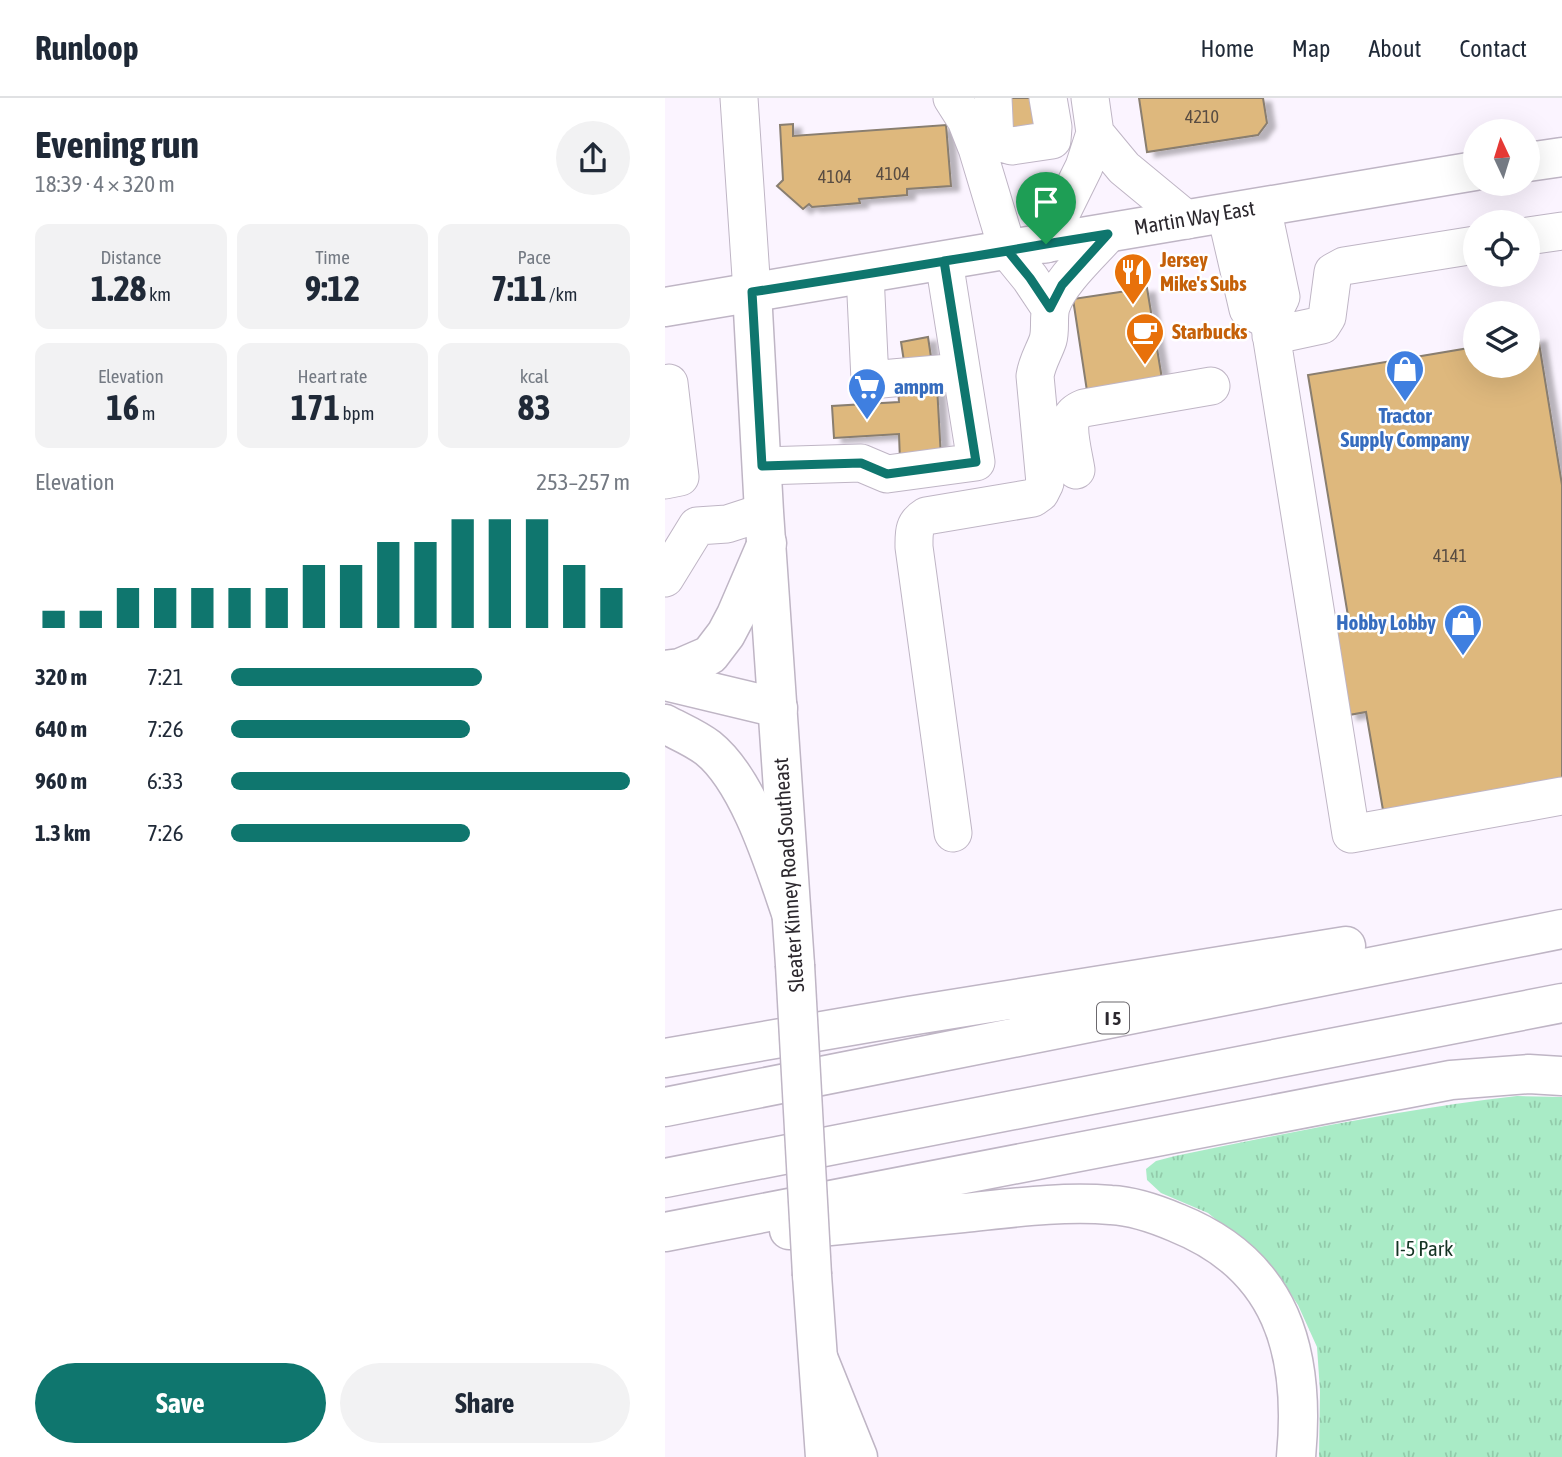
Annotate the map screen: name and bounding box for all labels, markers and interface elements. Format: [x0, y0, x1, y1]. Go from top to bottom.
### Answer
text: Runloop [35, 29, 139, 67]
text: Home [1200, 35, 1254, 62]
text: Map [1292, 35, 1330, 62]
text: About [1368, 35, 1421, 62]
text: Contact [1459, 35, 1527, 62]
house number: 4210 [1185, 106, 1219, 127]
north arrow [1463, 119, 1540, 196]
map controls [1463, 119, 1540, 378]
button: share [556, 121, 630, 195]
text: Evening run [35, 123, 199, 166]
house number: 4104 [876, 163, 910, 184]
house number: 4104 [818, 166, 852, 187]
text: 18:39 · 4 × 320 m [35, 171, 175, 197]
pin [1016, 172, 1076, 244]
icon: arrive [1027, 183, 1065, 221]
street label: Martin Way East [1132, 195, 1257, 239]
button: locate [1463, 210, 1540, 287]
text: Distance [100, 246, 161, 268]
text: Time [315, 246, 350, 268]
text: Pace [517, 246, 551, 268]
place label: Jersey Mike's Subs [1159, 247, 1247, 295]
restaurant icon: Jersey Mike's Subs [1112, 251, 1154, 306]
text: 1.28 [91, 268, 146, 308]
text: 9:12 [305, 268, 360, 308]
text: 7:11 [491, 268, 546, 308]
text: km [146, 283, 171, 305]
text: /km [546, 283, 578, 305]
button: layers [1463, 301, 1540, 378]
cafe icon: Starbucks [1124, 311, 1166, 366]
place label: Starbucks [1172, 319, 1248, 343]
shop icon: Tractor Supply Company [1384, 348, 1426, 403]
text: Elevation [98, 365, 164, 387]
text: Heart rate [298, 365, 367, 387]
text: kcal [520, 365, 549, 387]
supermarket icon: ampm [846, 366, 888, 421]
place label: ampm [894, 374, 944, 398]
text: 16 [106, 387, 139, 427]
text: 171 [291, 387, 340, 427]
text: 83 [518, 387, 551, 427]
text: m [139, 402, 155, 424]
text: bpm [340, 402, 374, 424]
place label: Tractor Supply Company [1341, 403, 1470, 451]
text: Elevation [35, 469, 115, 495]
text: 253–257 m [536, 469, 630, 495]
house number: 4141 [1433, 545, 1467, 566]
shop icon: Hobby Lobby [1442, 602, 1484, 657]
place label: Hobby Lobby [1336, 610, 1436, 634]
text: 320 m [35, 664, 87, 690]
text: 7:21 [147, 664, 184, 690]
text: 640 m [35, 716, 87, 742]
text: 7:26 [147, 716, 184, 742]
street label: Sleater Kinney Road Southeast [768, 757, 808, 993]
text: 960 m [35, 768, 87, 794]
text: 6:33 [147, 768, 184, 794]
text: 1.3 km [35, 820, 91, 846]
text: 7:26 [147, 820, 184, 846]
road number: I 5 [1097, 1002, 1129, 1034]
park label: I-5 Park [1395, 1236, 1453, 1260]
button: Save [35, 1363, 326, 1443]
button: Share [340, 1363, 630, 1443]

